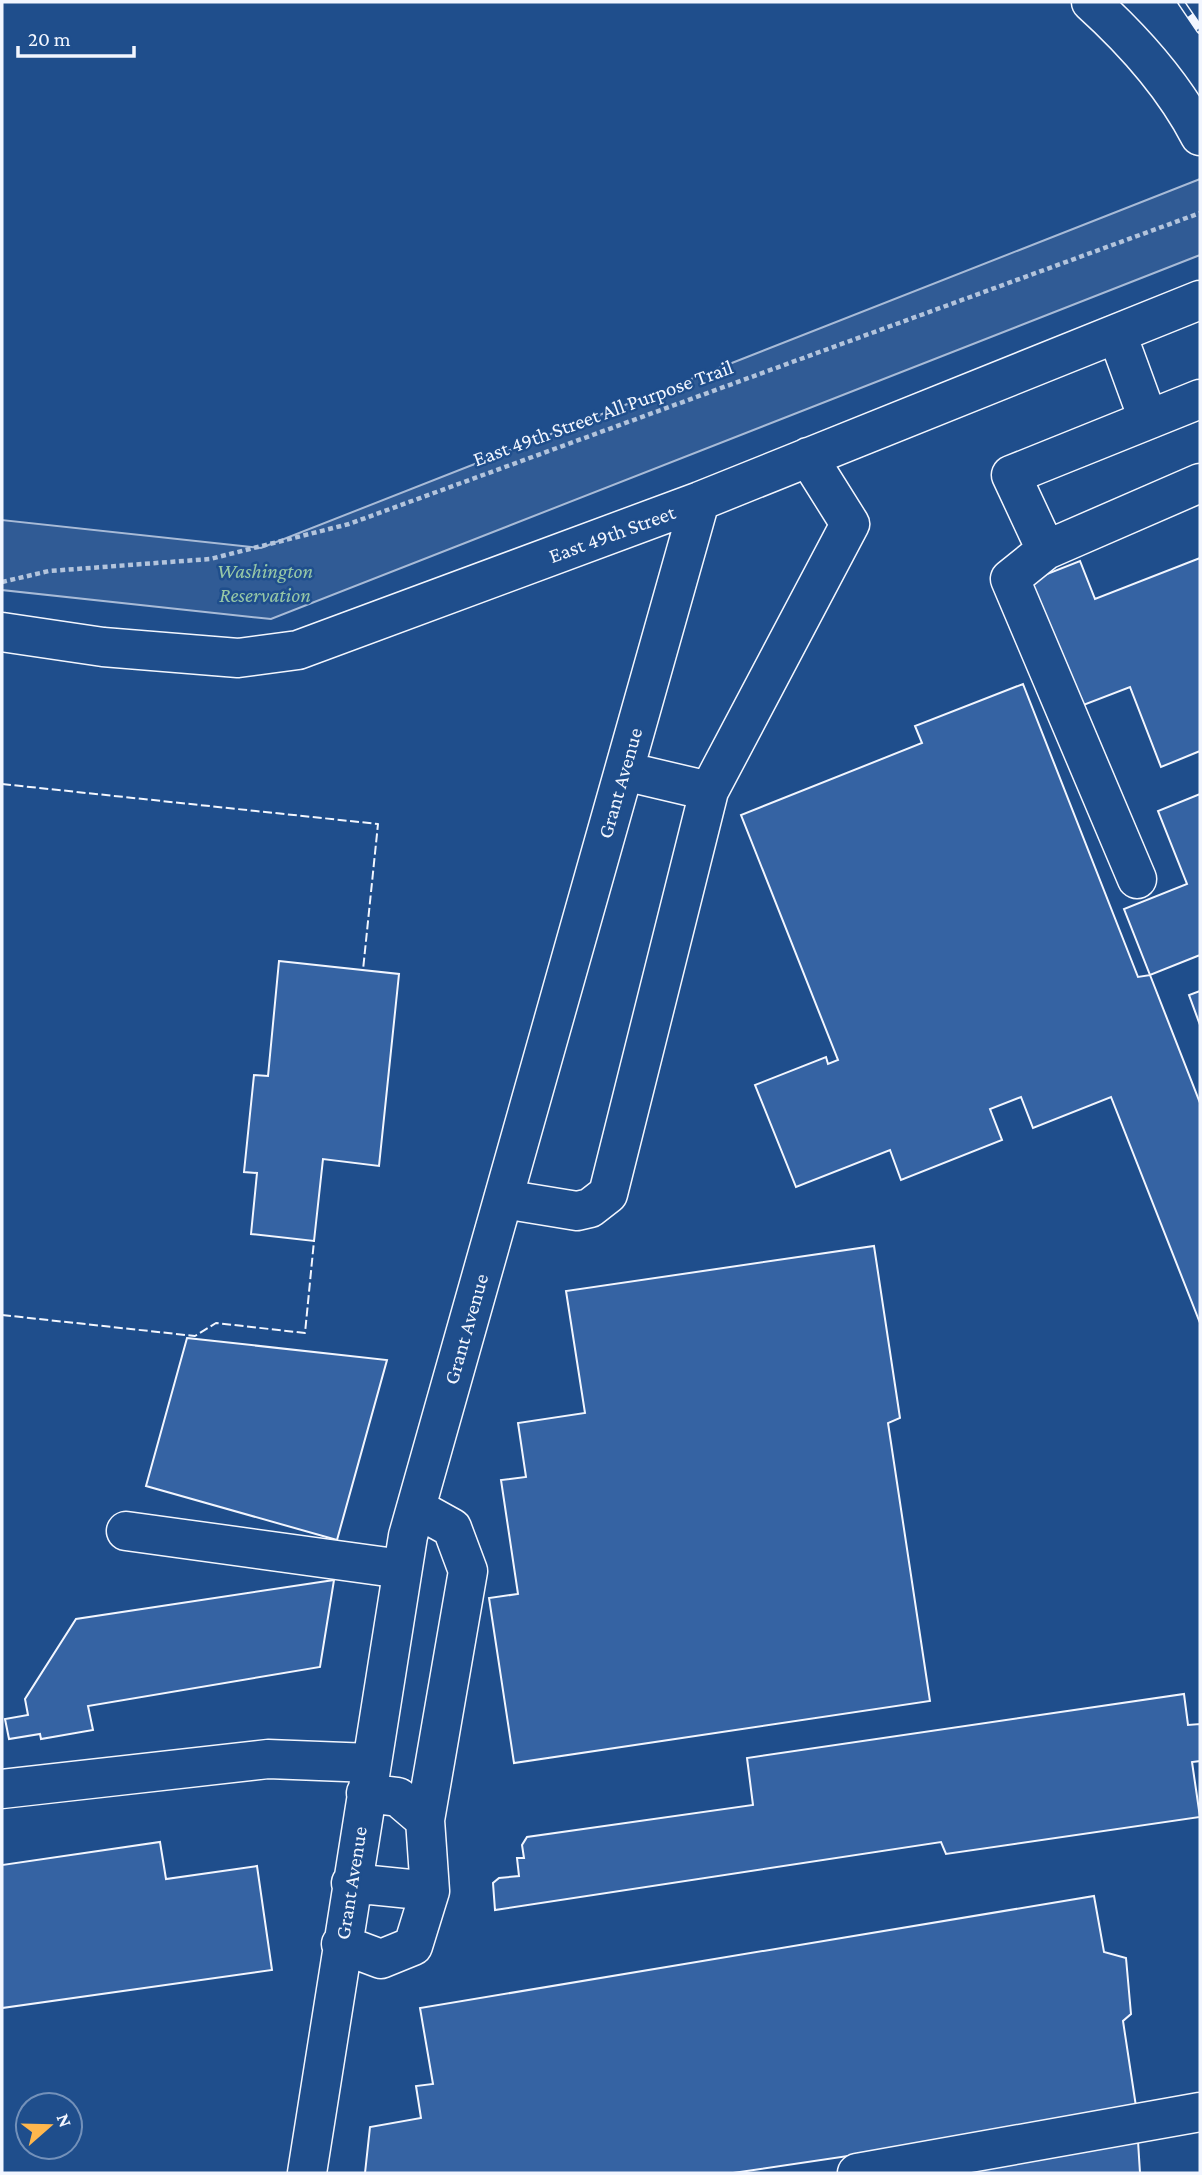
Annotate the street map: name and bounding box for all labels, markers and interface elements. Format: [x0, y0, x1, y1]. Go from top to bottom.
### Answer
scale bar [18, 14, 133, 58]
text: 20 m [28, 27, 71, 51]
street label: East 49th Street All Purpose Trail [470, 355, 736, 471]
street label: East 49th Street [545, 500, 679, 568]
park label: Washington Reservation [217, 559, 313, 607]
street label: Grant Avenue [593, 725, 647, 841]
street label: Grant Avenue [439, 1271, 493, 1387]
street label: Grant Avenue [330, 1825, 372, 1941]
north arrow [14, 2091, 84, 2161]
text: N [52, 2111, 77, 2130]

